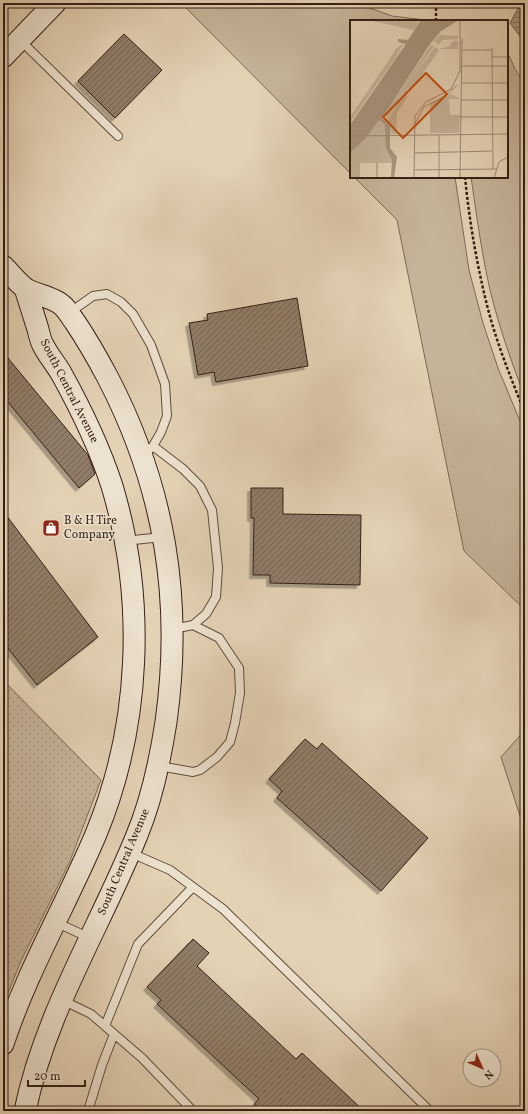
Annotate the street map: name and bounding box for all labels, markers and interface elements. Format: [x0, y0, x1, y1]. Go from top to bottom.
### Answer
inset map [350, 20, 508, 178]
street label: South Central Avenue [36, 336, 102, 446]
place label: B & H Tire Company [64, 513, 117, 543]
shop icon: B & H Tire Company [41, 518, 61, 538]
street label: South Central Avenue [94, 806, 154, 918]
north arrow [462, 1048, 502, 1088]
scale bar [28, 1062, 85, 1088]
text: N [480, 1066, 496, 1082]
text: 20 m [34, 1069, 61, 1085]

